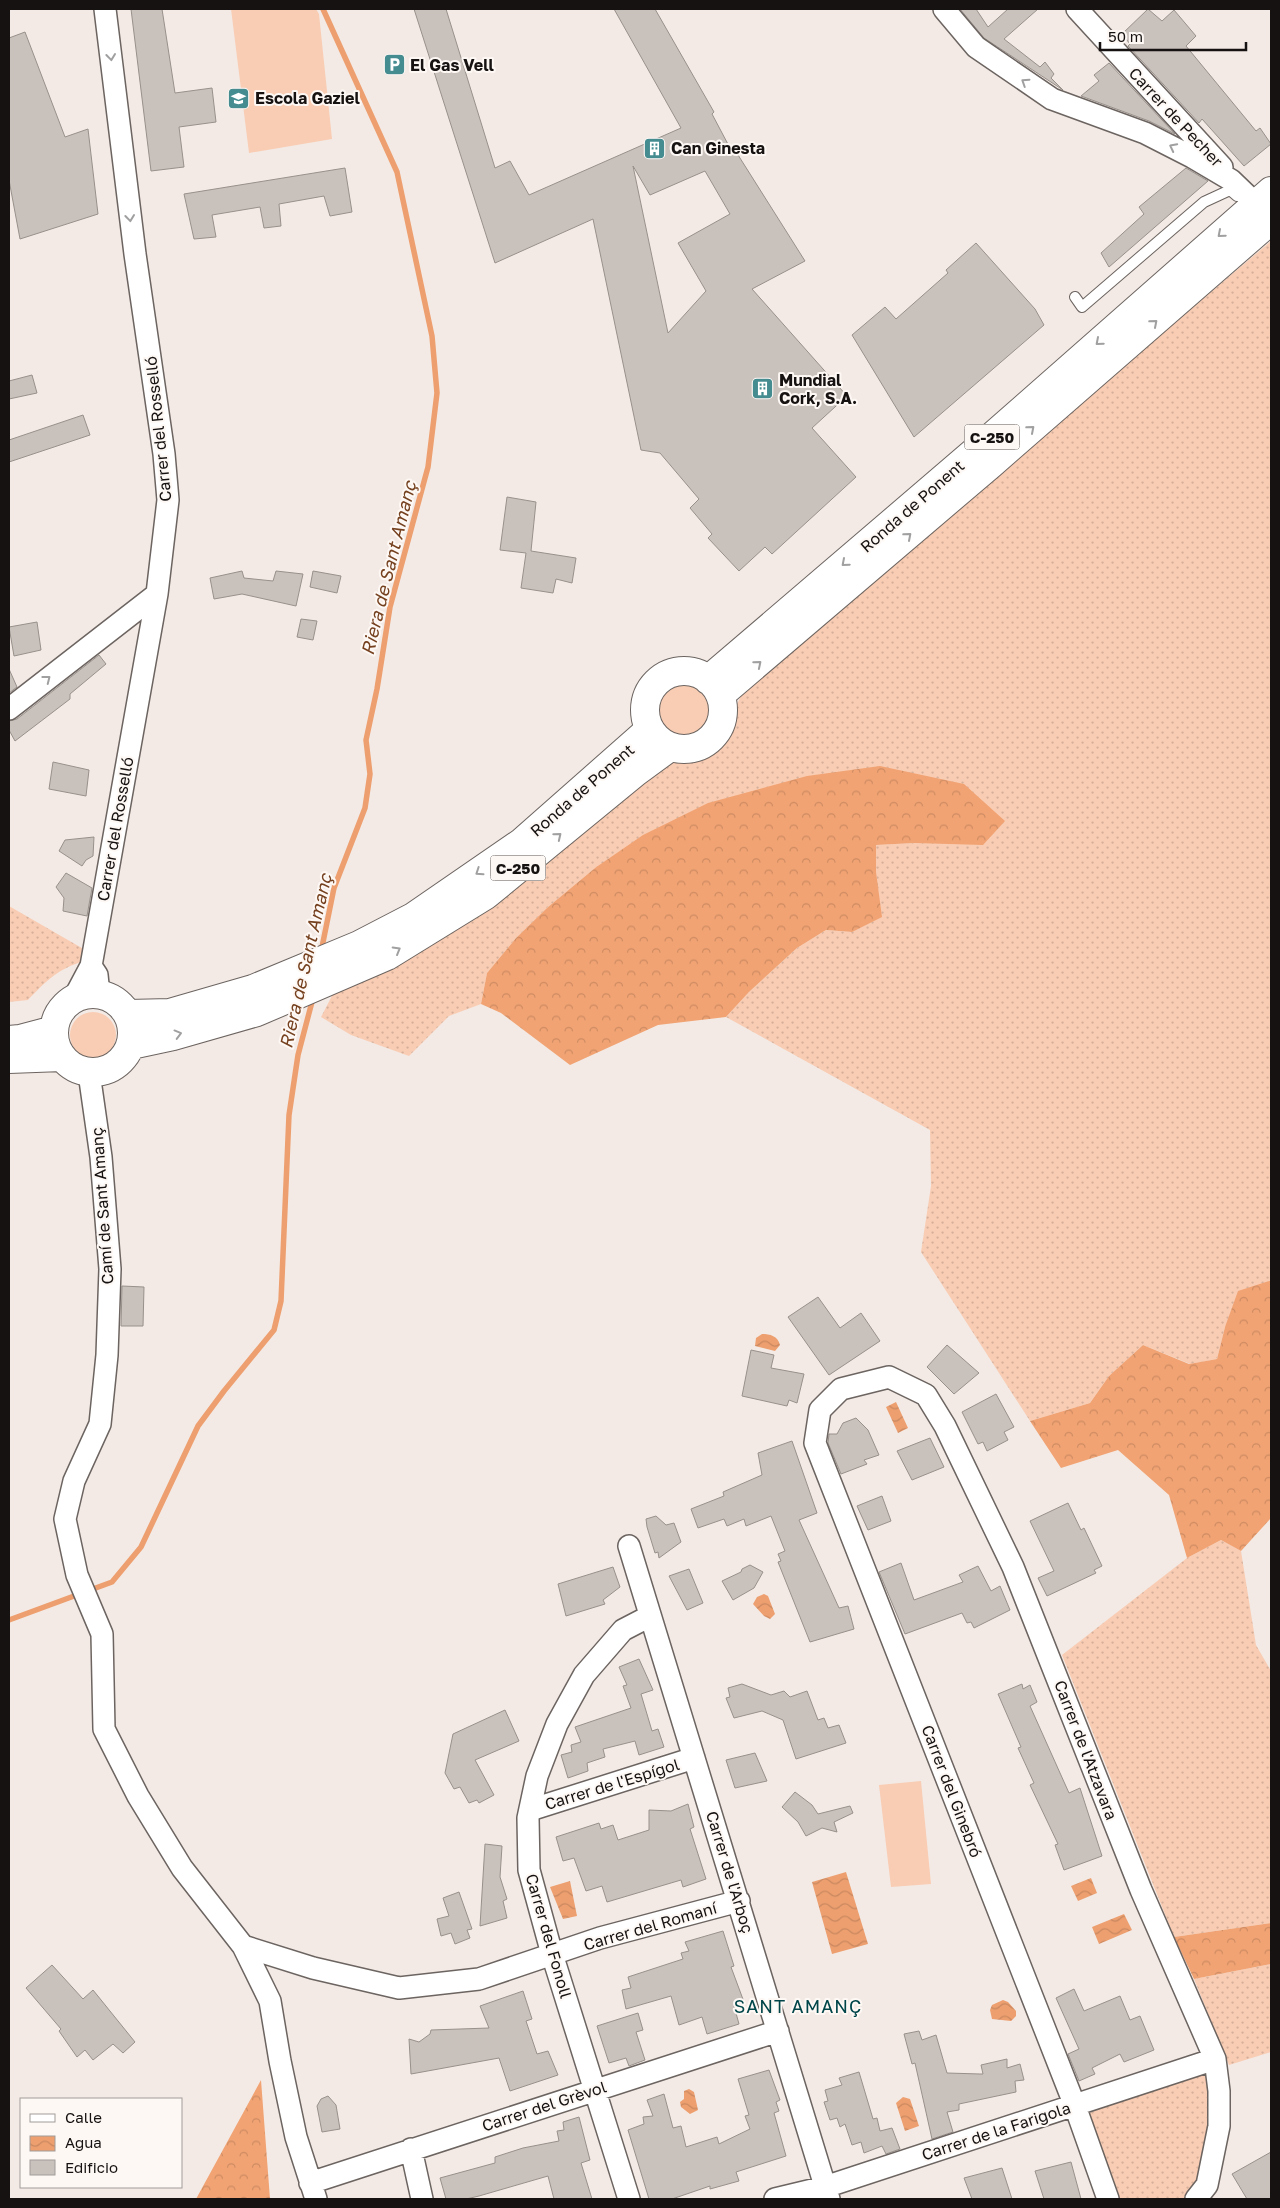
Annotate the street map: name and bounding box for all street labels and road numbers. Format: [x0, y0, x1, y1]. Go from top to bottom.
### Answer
street label: Carrer de Pecher [1125, 63, 1227, 171]
street label: Carrer del Rosselló [140, 355, 176, 503]
road number: C-250 [964, 424, 1020, 450]
street label: Ronda de Ponent [856, 455, 968, 557]
street label: Ronda de Ponent [526, 739, 638, 841]
street label: Carrer del Rosselló [92, 755, 138, 903]
road number: C-250 [490, 856, 546, 880]
street label: Camí de Sant Amanç [87, 1127, 117, 1285]
street label: Carrer de l'Atzavara [1050, 1677, 1122, 1823]
street label: Carrer del Ginebró [918, 1722, 986, 1860]
street label: Carrer de l'Espígol [542, 1754, 682, 1814]
street label: Carrer de l'Arboç [702, 1808, 758, 1936]
street label: Carrer del Fonoll [522, 1871, 576, 2001]
street label: Carrer del Romaní [581, 1897, 721, 1955]
street label: Carrer del Grèvol [479, 2076, 609, 2136]
street label: Carrer de la Farigola [919, 2097, 1073, 2165]

